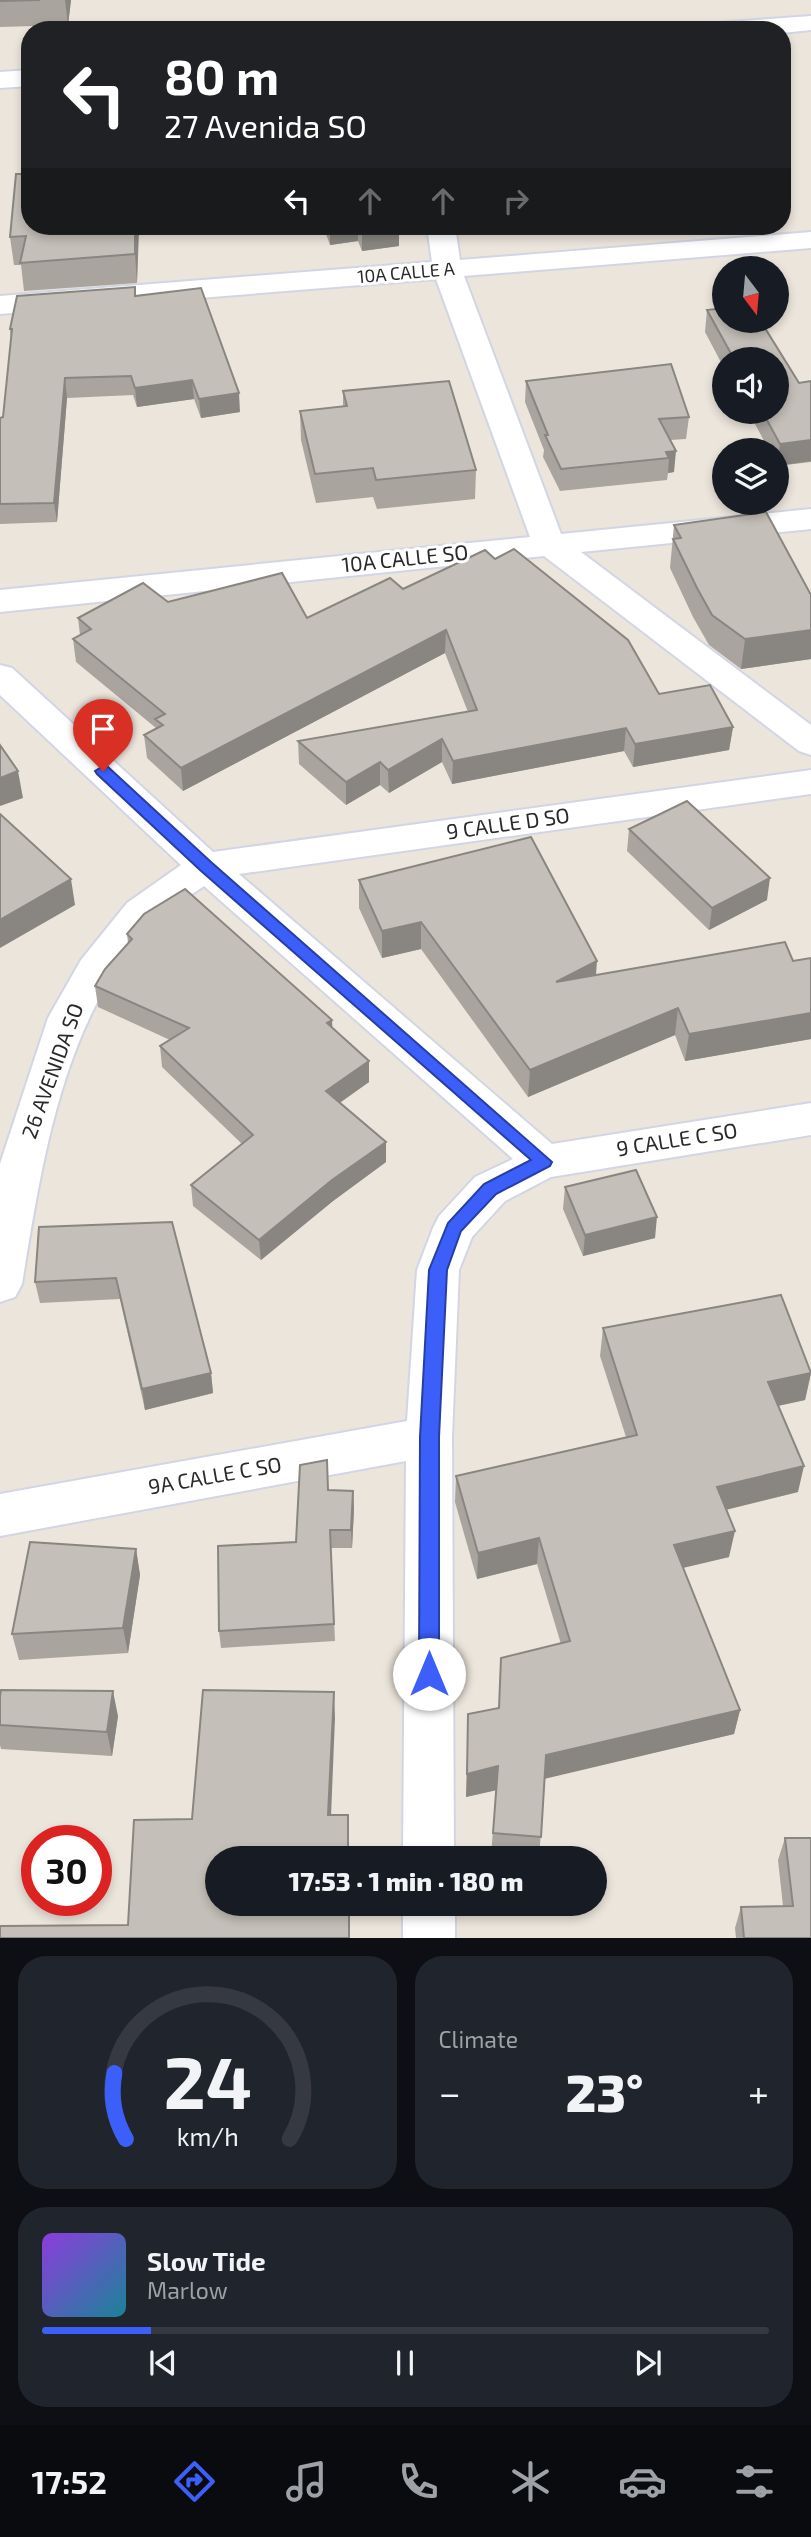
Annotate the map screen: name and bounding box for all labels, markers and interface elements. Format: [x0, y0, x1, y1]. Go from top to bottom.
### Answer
text: 80 m [164, 46, 279, 105]
icon: left [49, 49, 140, 140]
text: 27 Avenida SO [164, 106, 367, 144]
icon: left [278, 182, 316, 220]
icon: ahead [351, 182, 389, 220]
icon: ahead [424, 182, 462, 220]
icon: right [497, 182, 535, 220]
north arrow [712, 256, 789, 332]
map controls [712, 256, 789, 515]
street label: 10A CALLE A [356, 257, 456, 287]
button: sound [712, 347, 789, 424]
button: layers [712, 438, 789, 515]
street label: 10A CALLE SO [340, 538, 469, 577]
pin [73, 699, 133, 771]
icon: arrive [84, 710, 122, 748]
street label: 9 CALLE D SO [445, 801, 571, 844]
street label: 26 AVENIDA SO [16, 999, 88, 1142]
street label: 9 CALLE C SO [614, 1117, 739, 1160]
street label: 9A CALLE C SO [146, 1451, 283, 1499]
position arrow [392, 1637, 466, 1711]
speed limit sign: 30 [21, 1825, 112, 1916]
text: 17:53 · 1 min · 180 m [289, 1865, 523, 1896]
text: Climate [439, 2025, 518, 2053]
text: 24 [163, 2036, 252, 2124]
text: 23° [565, 2060, 643, 2122]
text: − [439, 2069, 461, 2115]
text: + [748, 2069, 769, 2115]
text: km/h [176, 2120, 238, 2150]
text: Slow Tide [147, 2245, 266, 2276]
text: Marlow [147, 2276, 228, 2304]
icon: previous [144, 2344, 182, 2382]
icon: pause [386, 2344, 424, 2382]
icon: next [629, 2344, 667, 2382]
icon: directions [170, 2457, 219, 2506]
icon: music [282, 2457, 331, 2506]
icon: phone [394, 2457, 443, 2506]
icon: climate [506, 2457, 555, 2506]
icon: car [618, 2457, 667, 2506]
icon: filters [730, 2457, 779, 2506]
text: 17:52 [32, 2462, 107, 2500]

